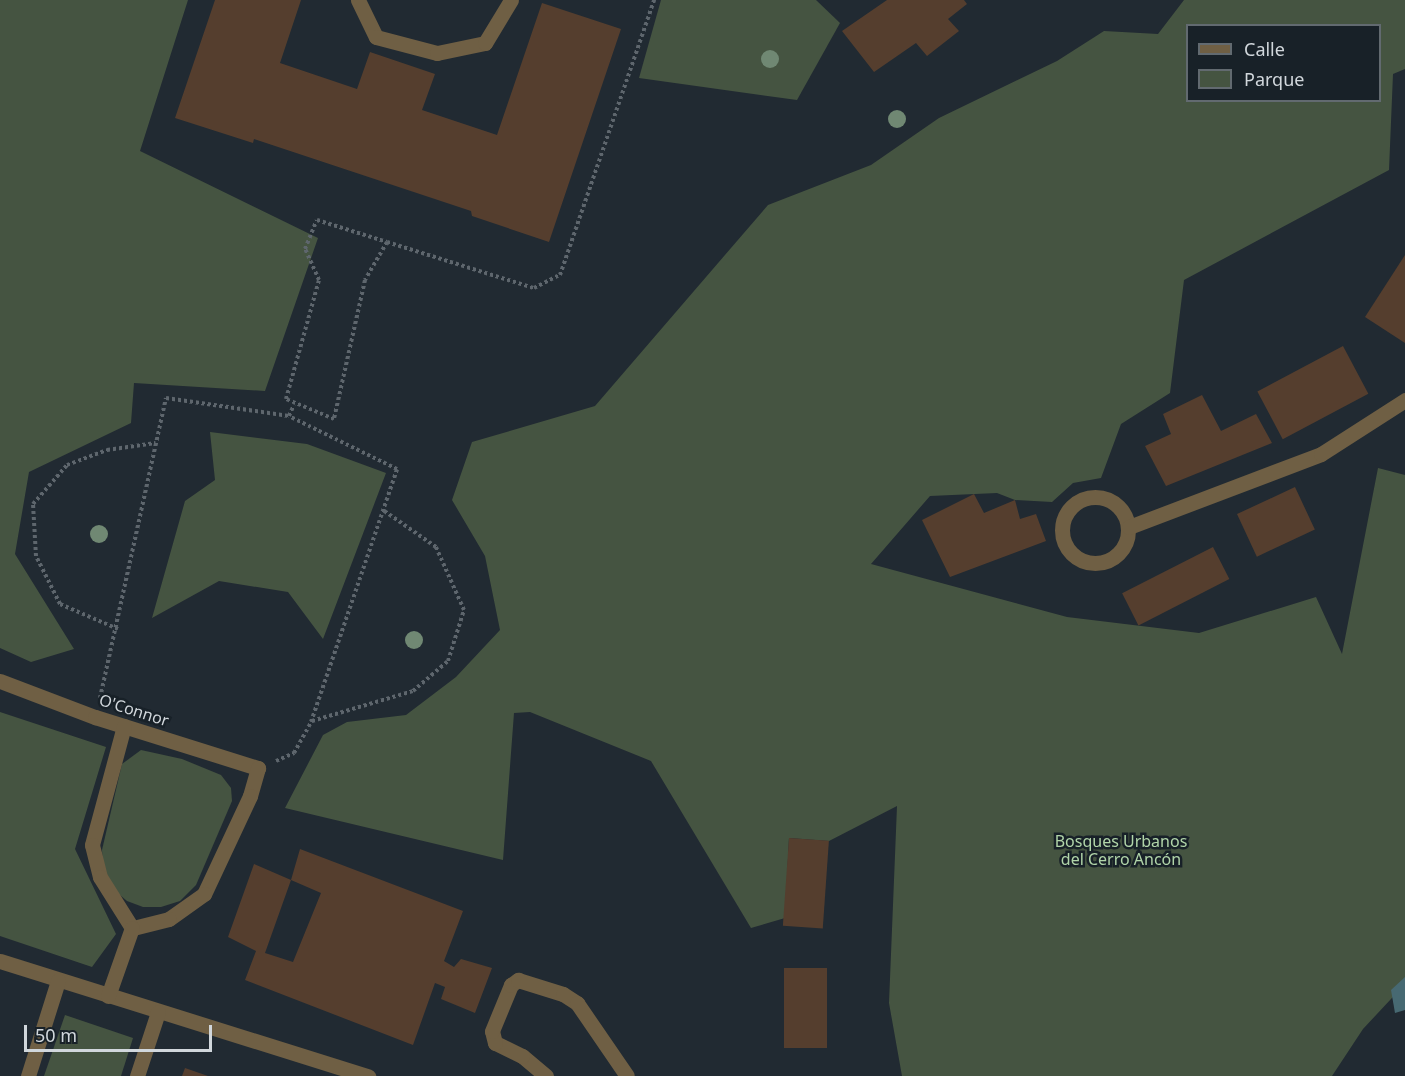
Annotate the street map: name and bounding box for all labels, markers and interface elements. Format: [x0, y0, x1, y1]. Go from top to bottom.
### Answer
legend [1186, 24, 1381, 102]
text: Calle [1244, 37, 1285, 61]
text: Parque [1244, 67, 1304, 91]
street label: O'Connor [97, 690, 171, 730]
park label: Bosques Urbanos del Cerro Ancón [1055, 831, 1187, 869]
scale bar [27, 1013, 214, 1051]
text: 50 m [35, 1023, 77, 1047]

